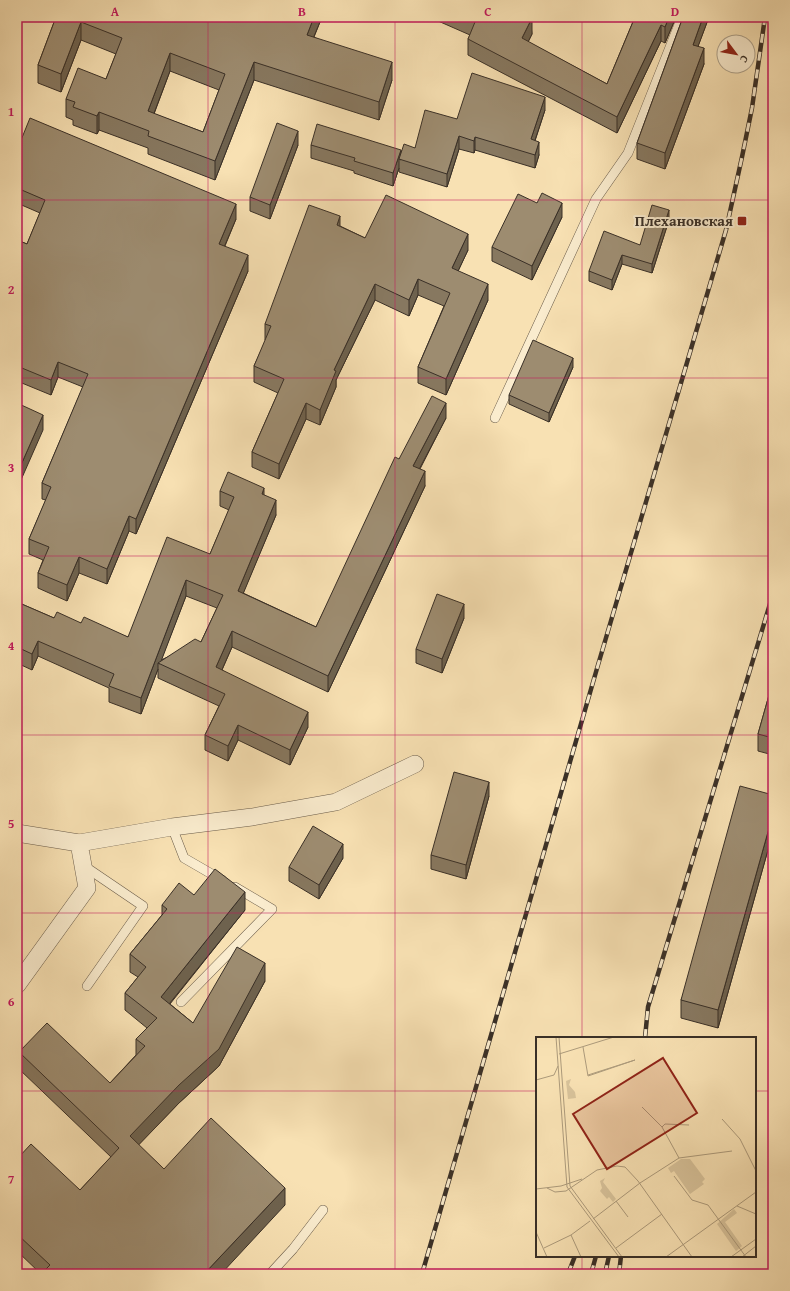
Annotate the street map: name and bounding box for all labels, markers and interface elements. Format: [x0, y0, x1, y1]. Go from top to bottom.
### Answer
text: A [111, 2, 120, 21]
text: B [298, 2, 306, 21]
text: C [484, 2, 492, 21]
text: D [671, 2, 679, 21]
north arrow [716, 34, 756, 74]
text: С [736, 52, 753, 66]
text: 1 [8, 102, 14, 121]
place label: Плехановская [635, 210, 733, 231]
marker: Плехановская [736, 215, 748, 227]
text: 2 [8, 280, 15, 299]
text: 3 [8, 458, 14, 477]
text: 4 [8, 636, 15, 655]
text: 5 [8, 814, 15, 833]
text: 6 [8, 992, 15, 1011]
inset map [536, 1037, 756, 1257]
text: 7 [8, 1170, 15, 1189]

